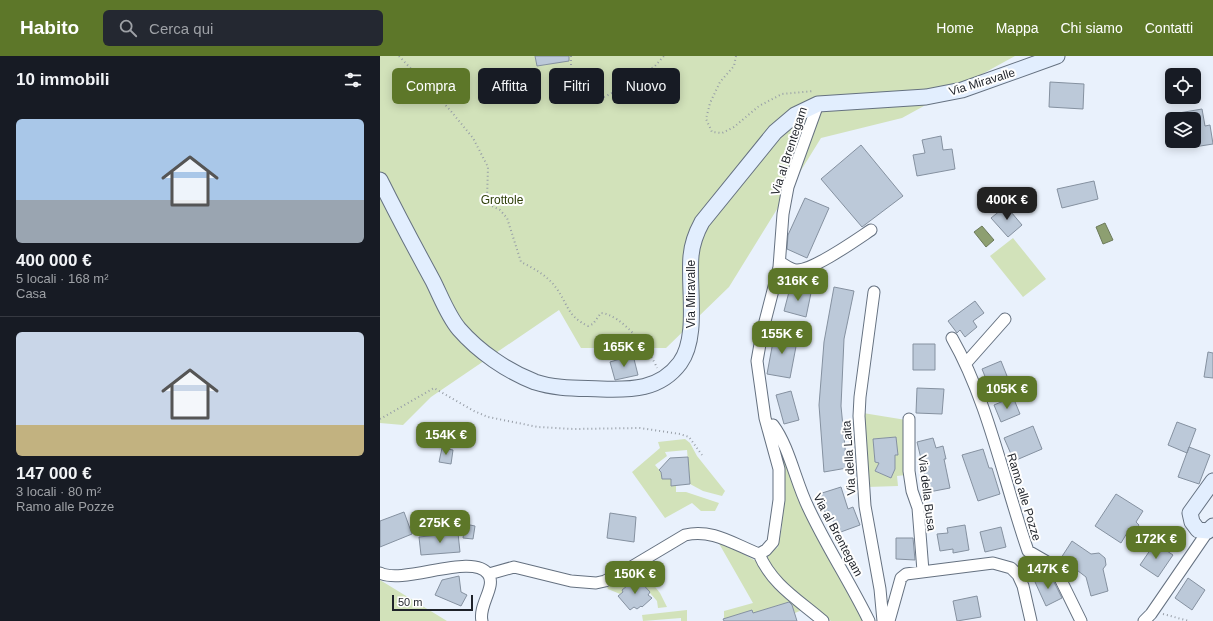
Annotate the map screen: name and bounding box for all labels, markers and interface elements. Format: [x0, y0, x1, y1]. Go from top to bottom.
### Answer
search box [103, 10, 383, 46]
text: Habito [20, 17, 79, 38]
icon: search [117, 17, 139, 39]
text: Cerca qui [149, 20, 213, 37]
text: Home [936, 20, 974, 36]
text: Mappa [996, 20, 1039, 36]
text: Chi siamo [1061, 20, 1123, 36]
text: Contatti [1145, 20, 1193, 36]
street label: Via Miravalle [947, 65, 1017, 99]
chip: Compra [392, 68, 470, 104]
chip: Affitta [478, 68, 541, 104]
chip: Filtri [549, 68, 604, 104]
chip: Nuovo [612, 68, 680, 104]
map controls [1165, 68, 1201, 148]
button: locate [1165, 68, 1201, 104]
icon: filters [342, 69, 364, 91]
text: 10 immobili [16, 70, 110, 89]
street label: Via al Brentegam [768, 105, 810, 197]
button: layers [1165, 112, 1201, 148]
icon: home [154, 145, 226, 217]
pin: 400K € [974, 187, 1040, 221]
text: 400K € [986, 192, 1028, 207]
park label: Grottole [481, 193, 524, 207]
text: 400 000 € [16, 251, 92, 270]
street label: Via Miravalle [684, 259, 698, 328]
pin: 316K € [765, 268, 831, 302]
text: 5 locali · 168 m² [16, 271, 108, 286]
text: 316K € [777, 273, 819, 288]
text: Casa [16, 286, 46, 301]
pin: 155K € [749, 321, 815, 355]
text: 155K € [761, 326, 803, 341]
pin: 165K € [591, 334, 657, 368]
text: 165K € [603, 339, 645, 354]
icon: home [154, 358, 226, 430]
pin: 105K € [974, 376, 1040, 410]
text: 105K € [986, 381, 1028, 396]
street label: Via della Laita [839, 420, 859, 496]
pin: 154K € [413, 422, 479, 456]
text: 154K € [425, 427, 467, 442]
street label: Ramo alle Pozze [1004, 452, 1044, 543]
street label: Via della Busa [915, 454, 939, 532]
text: 147 000 € [16, 464, 92, 483]
text: 3 locali · 80 m² [16, 484, 101, 499]
street label: Via al Brentegam [810, 491, 866, 579]
text: Ramo alle Pozze [16, 499, 114, 514]
pin: 275K € [407, 510, 473, 544]
text: 275K € [419, 515, 461, 530]
pin: 172K € [1123, 526, 1189, 560]
text: 172K € [1135, 531, 1177, 546]
pin: 147K € [1015, 556, 1081, 590]
pin: 150K € [602, 561, 668, 595]
text: 147K € [1027, 561, 1069, 576]
text: 150K € [614, 566, 656, 581]
scale bar [392, 593, 473, 612]
text: 50 m [398, 596, 422, 608]

